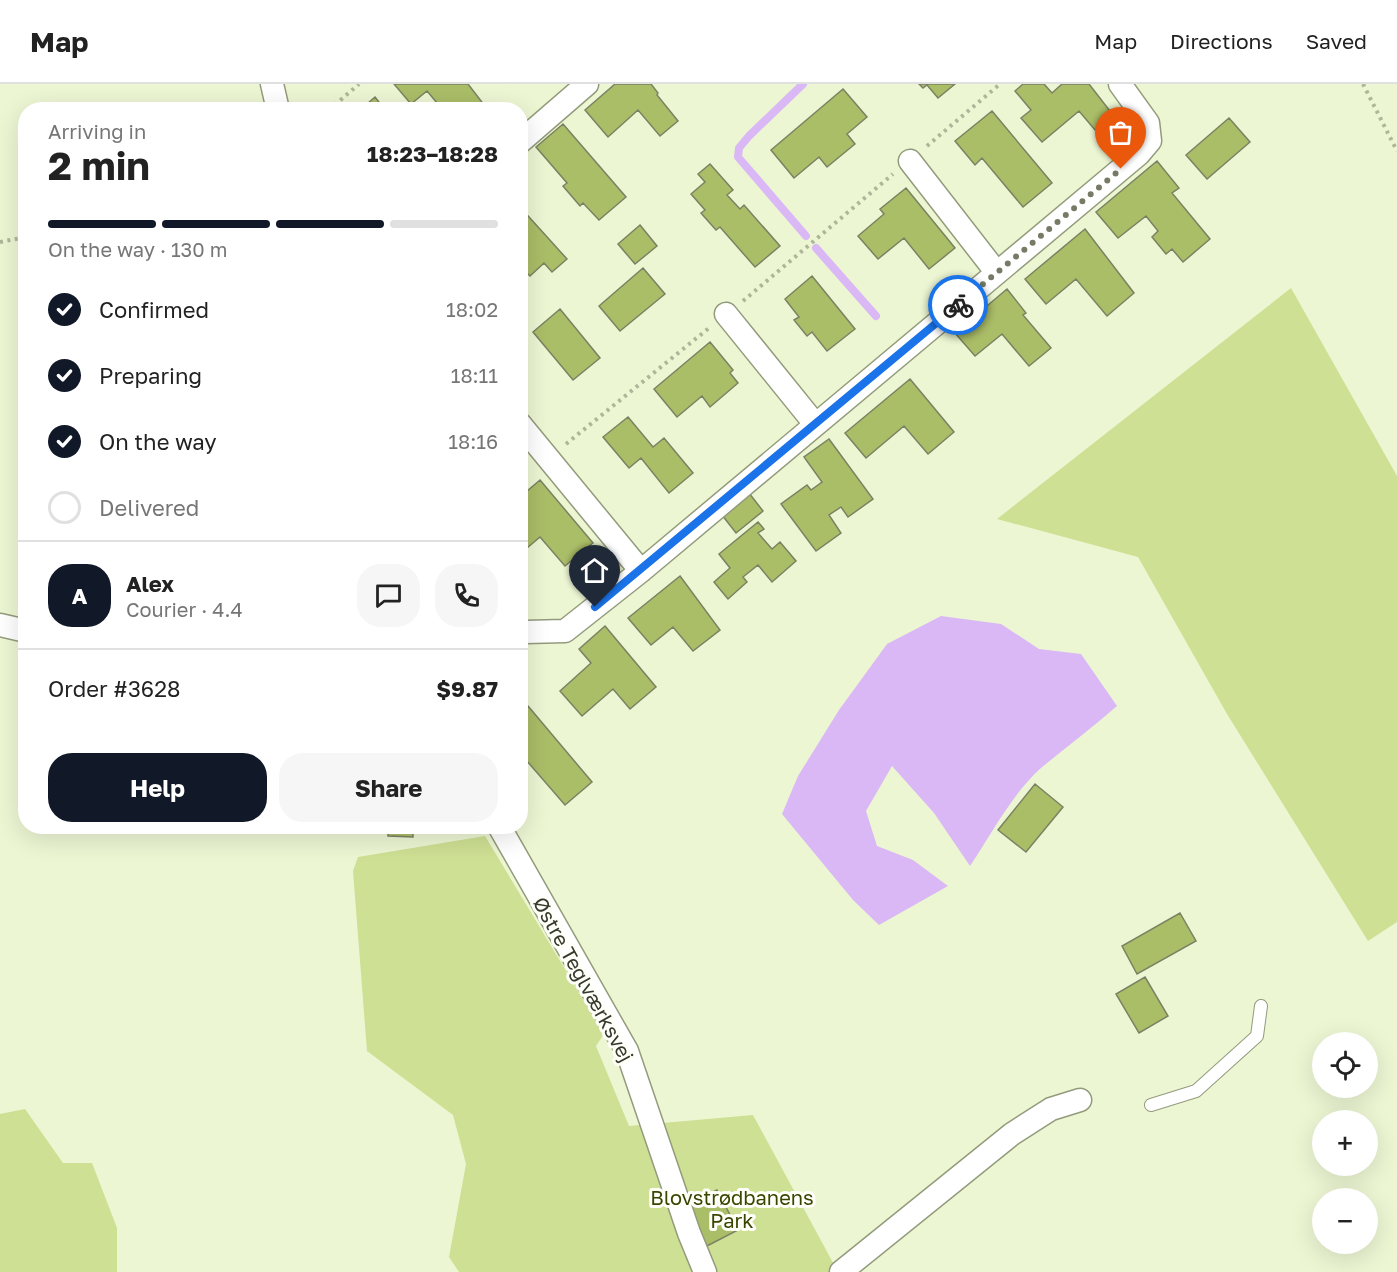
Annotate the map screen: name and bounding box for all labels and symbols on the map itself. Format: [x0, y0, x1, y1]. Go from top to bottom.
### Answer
pin [1095, 107, 1146, 169]
courier [928, 275, 988, 335]
pin [569, 545, 620, 607]
street label: Østre Teglværksvej [529, 892, 639, 1066]
park label: Blovstrødbanens Park [650, 1185, 814, 1232]

